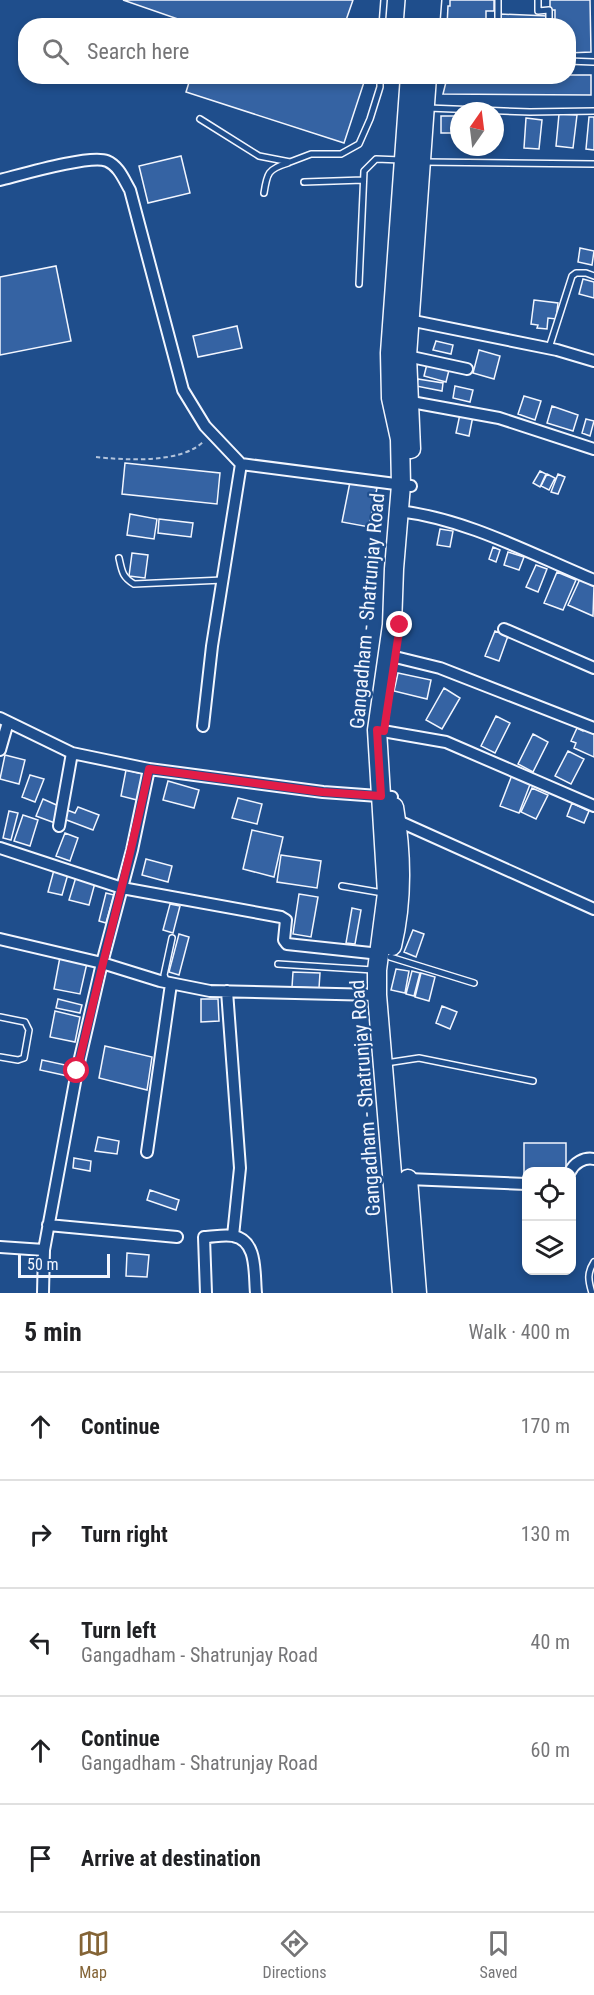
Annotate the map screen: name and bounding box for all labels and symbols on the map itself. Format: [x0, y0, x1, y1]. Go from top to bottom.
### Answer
north arrow [450, 102, 504, 156]
street label: Gangadham - Shatrunjay Road [345, 492, 389, 730]
route end [386, 611, 412, 637]
street label: Gangadham - Shatrunjay Road [345, 979, 385, 1217]
route start [63, 1057, 89, 1083]
scale bar [18, 1251, 110, 1278]

